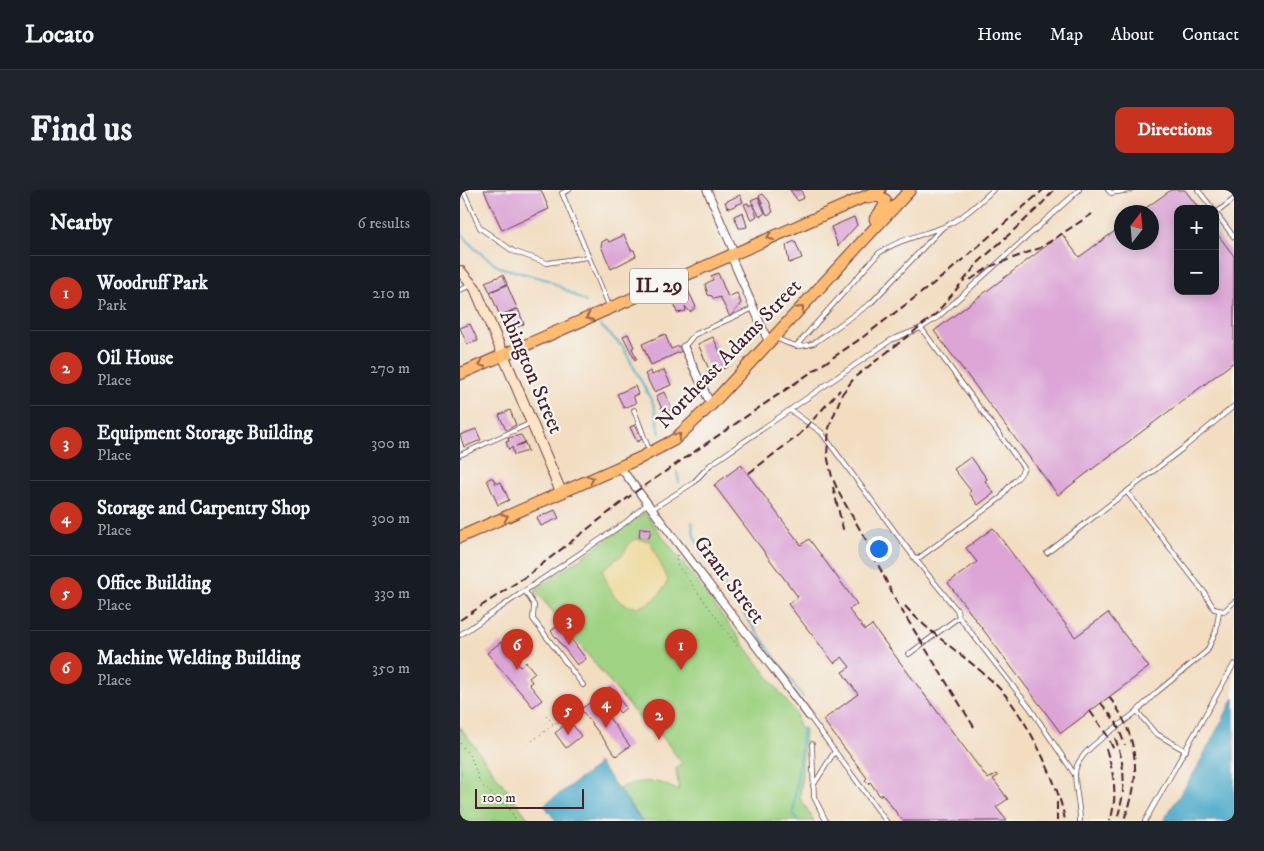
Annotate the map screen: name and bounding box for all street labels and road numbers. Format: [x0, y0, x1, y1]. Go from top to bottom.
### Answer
road number: IL 29 [630, 268, 688, 304]
street label: Northeast Adams Street [651, 274, 807, 434]
street label: Abington Street [493, 306, 569, 438]
street label: Grant Street [688, 531, 771, 629]

